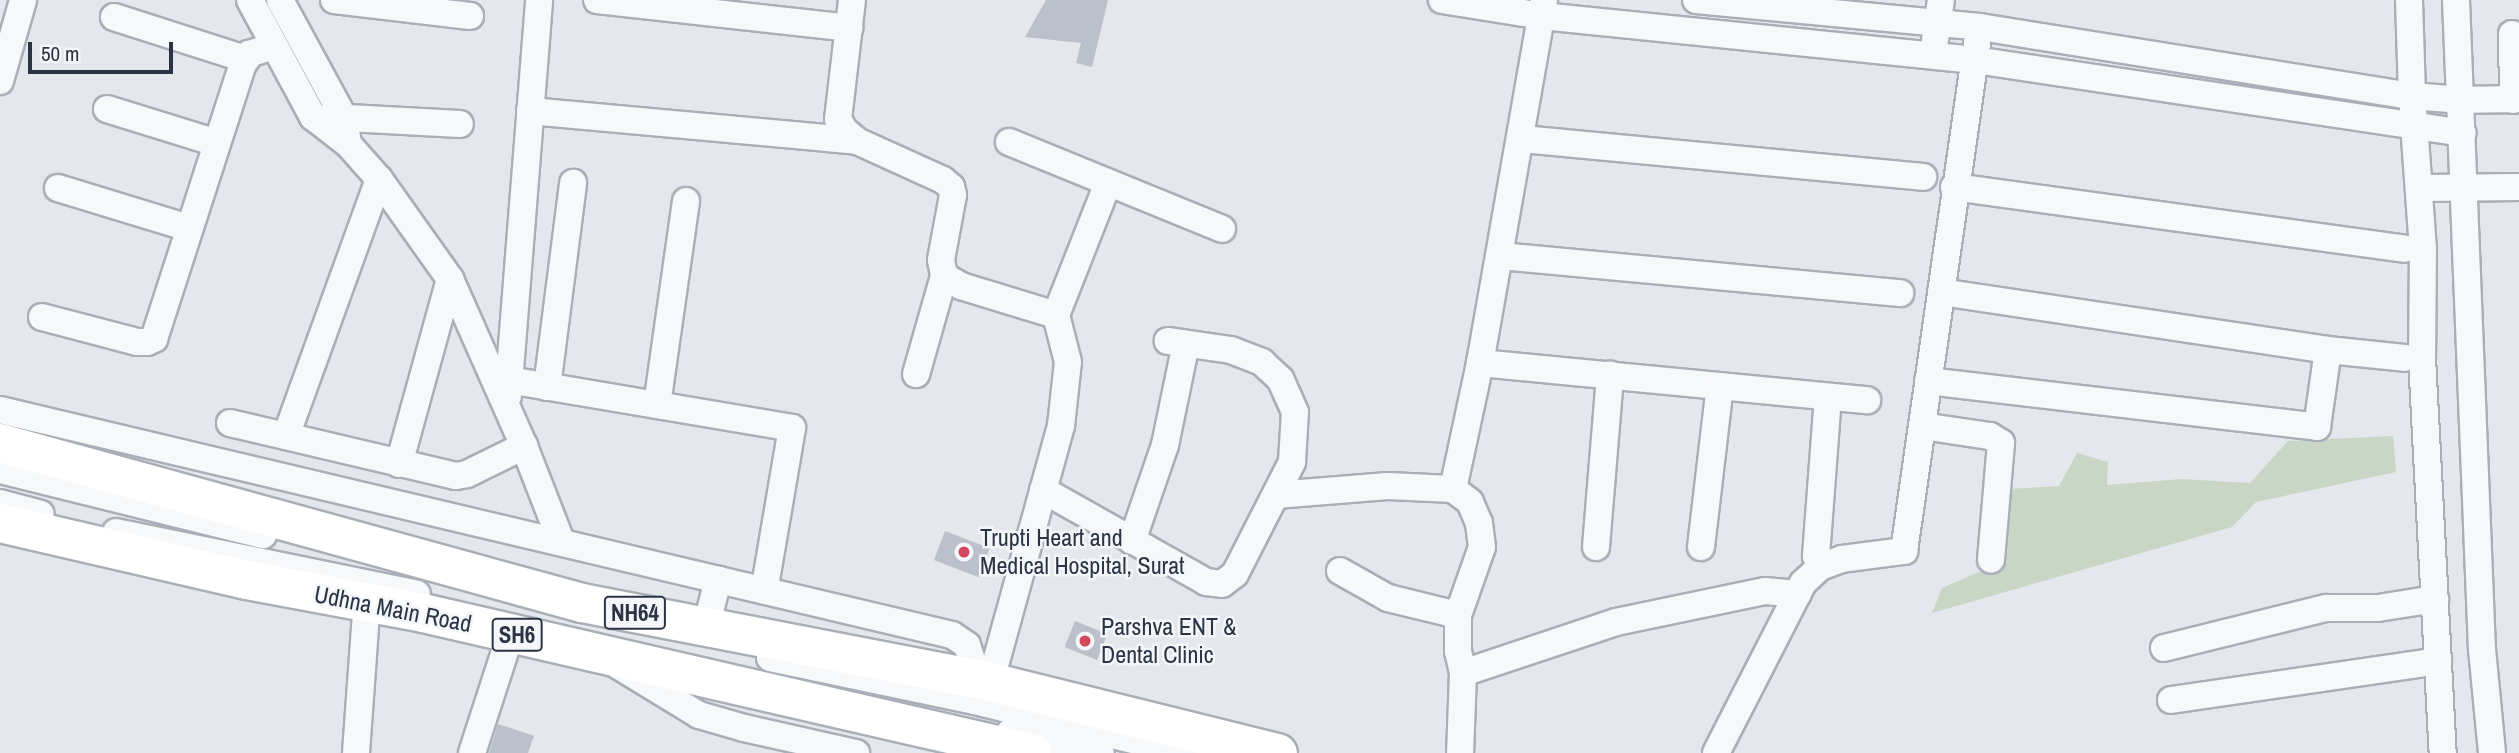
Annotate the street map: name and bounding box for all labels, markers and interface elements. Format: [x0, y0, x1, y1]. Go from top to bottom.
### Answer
scale bar [32, 28, 177, 72]
text: 50 m [41, 39, 79, 68]
place label: Trupti Heart and Medical Hospital, Surat [980, 524, 1185, 580]
marker: Trupti Heart and Medical Hospital, Surat [954, 542, 974, 562]
street label: Udhna Main Road [312, 580, 474, 638]
road number: NH64 [604, 594, 666, 632]
place label: Parshva ENT & Dental Clinic [1101, 613, 1237, 669]
road number: SH6 [491, 615, 543, 654]
marker: Parshva ENT & Dental Clinic [1075, 631, 1095, 651]

